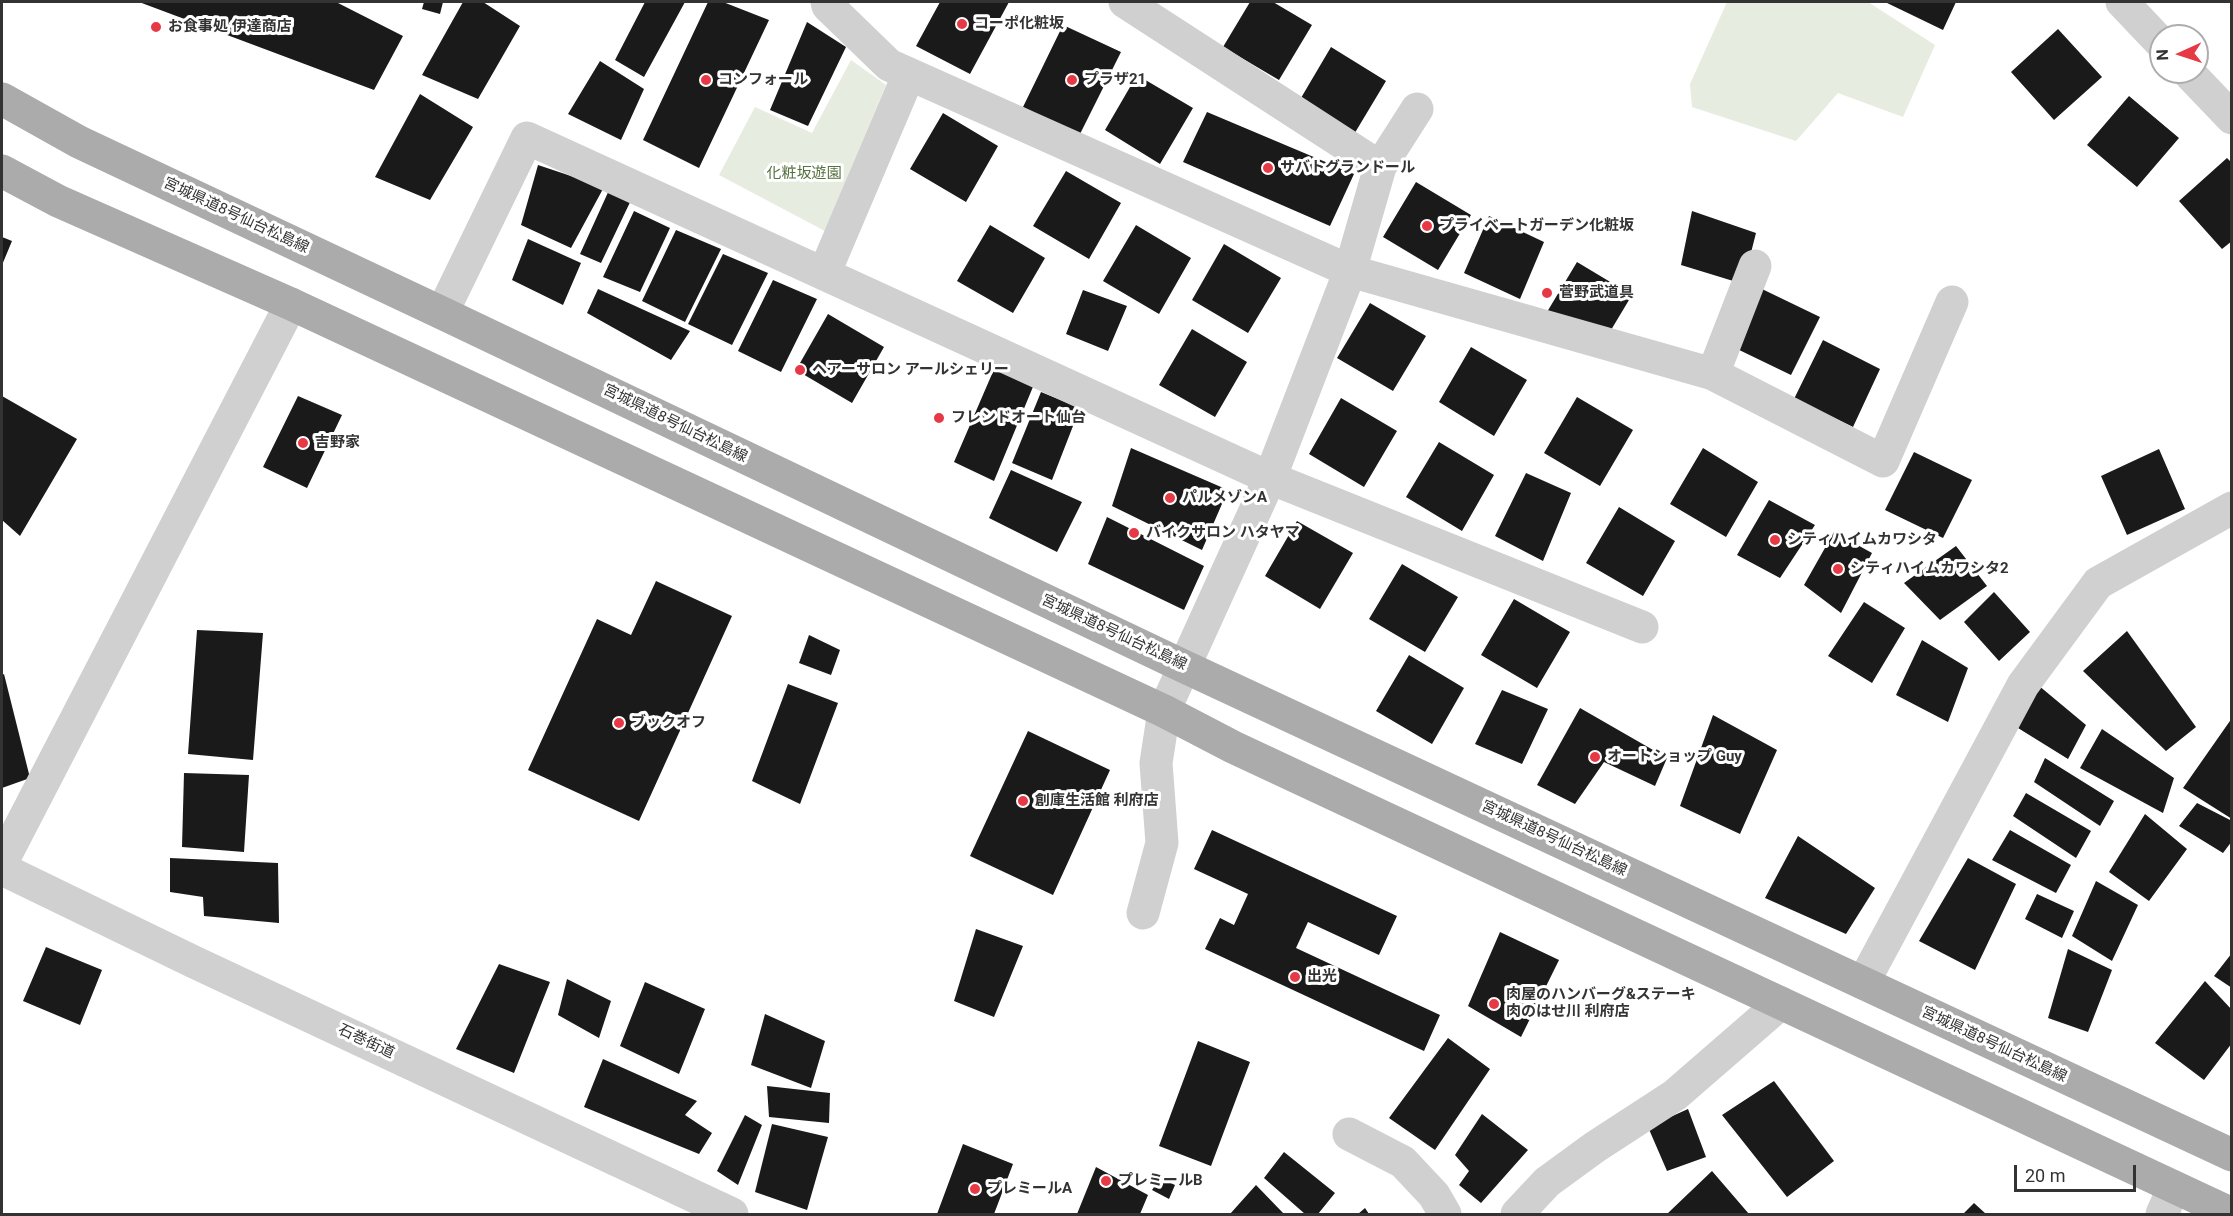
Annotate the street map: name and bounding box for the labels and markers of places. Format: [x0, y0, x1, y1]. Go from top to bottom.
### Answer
place label: コーポ化粧坂 [974, 15, 1064, 33]
marker: コーポ化粧坂 [955, 17, 969, 31]
place label: お食事処 伊達商店 [168, 18, 292, 36]
marker: お食事処 伊達商店 [149, 20, 163, 34]
place label: コンフォール [718, 71, 808, 89]
place label: プラザ21 [1084, 71, 1146, 89]
marker: コンフォール [699, 73, 713, 87]
marker: プラザ21 [1065, 73, 1079, 87]
place label: サバトグランドール [1280, 159, 1415, 177]
marker: サバトグランドール [1261, 161, 1275, 175]
place label: プライベートガーデン化粧坂 [1439, 217, 1634, 235]
marker: プライベートガーデン化粧坂 [1420, 219, 1434, 233]
place label: 菅野武道具 [1559, 284, 1634, 302]
marker: 菅野武道具 [1540, 286, 1554, 300]
place label: ヘアーサロン アールシェリー [812, 361, 1009, 379]
marker: ヘアーサロン アールシェリー [793, 363, 807, 377]
place label: フレンドオート仙台 [951, 409, 1086, 427]
marker: フレンドオート仙台 [932, 411, 946, 425]
place label: 吉野家 [315, 434, 360, 452]
marker: 吉野家 [296, 436, 310, 450]
place label: パルメゾンA [1182, 489, 1267, 507]
marker: パルメゾンA [1163, 491, 1177, 505]
place label: バイクサロン ハタヤマ [1146, 524, 1300, 542]
marker: バイクサロン ハタヤマ [1127, 526, 1141, 540]
place label: シティハイムカワシタ [1787, 531, 1937, 549]
marker: シティハイムカワシタ [1768, 533, 1782, 547]
place label: シティハイムカワシタ2 [1850, 560, 2009, 578]
marker: シティハイムカワシタ2 [1831, 562, 1845, 576]
place label: ブックオフ [631, 714, 706, 732]
marker: ブックオフ [612, 716, 626, 730]
place label: オートショップ Guy [1607, 748, 1742, 766]
marker: オートショップ Guy [1588, 750, 1602, 764]
place label: 創庫生活館 利府店 [1035, 792, 1159, 810]
marker: 創庫生活館 利府店 [1016, 794, 1030, 808]
place label: 出光 [1307, 968, 1337, 986]
marker: 出光 [1288, 970, 1302, 984]
place label: 肉屋のハンバーグ&ステーキ 肉のはせ川 利府店 [1506, 986, 1696, 1021]
marker: 肉屋のハンバーグ&ステーキ 肉のはせ川 利府店 [1487, 997, 1501, 1011]
place label: プレミールB [1118, 1172, 1203, 1190]
marker: プレミールB [1099, 1174, 1113, 1188]
place label: プレミールA [987, 1180, 1072, 1198]
marker: プレミールA [968, 1182, 982, 1196]

